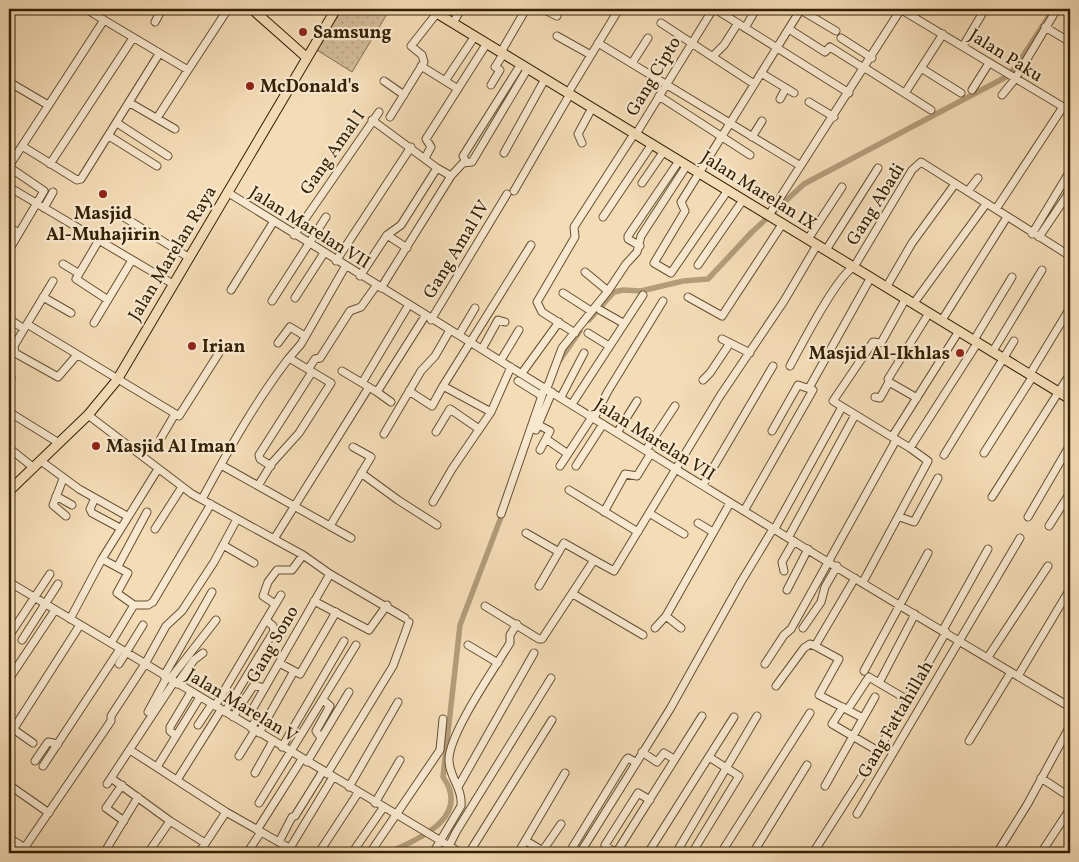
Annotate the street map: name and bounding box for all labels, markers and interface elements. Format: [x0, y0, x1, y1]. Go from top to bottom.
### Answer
place label: Samsung [313, 21, 391, 46]
street label: Jalan Paku [963, 24, 1047, 89]
marker: Samsung [297, 26, 309, 38]
street label: Gang Cipto [621, 32, 688, 121]
place label: McDonald's [260, 75, 359, 100]
marker: McDonald's [244, 80, 256, 92]
street label: Gang Amal I [295, 105, 372, 200]
street label: Jalan Marelan IX [695, 146, 821, 237]
street label: Gang Abadi [841, 159, 911, 251]
street label: Jalan Marelan VII [244, 181, 375, 276]
street label: Jalan Marelan Raya [123, 182, 224, 326]
marker: Masjid Al-Muhajirin [97, 188, 109, 200]
street label: Gang Amal IV [418, 196, 497, 304]
place label: Masjid Al-Muhajirin [46, 202, 160, 248]
place label: Irian [202, 335, 246, 360]
marker: Irian [186, 340, 198, 352]
place label: Masjid Al-Ikhlas [809, 342, 950, 367]
marker: Masjid Al-Ikhlas [954, 347, 966, 359]
street label: Jalan Marelan VII [589, 393, 720, 488]
place label: Masjid Al Iman [106, 435, 236, 460]
marker: Masjid Al Iman [90, 440, 102, 452]
street label: Gang Sono [241, 601, 305, 688]
street label: Gang Fattahillah [853, 656, 940, 783]
street label: Jalan Marelan V [181, 663, 302, 749]

